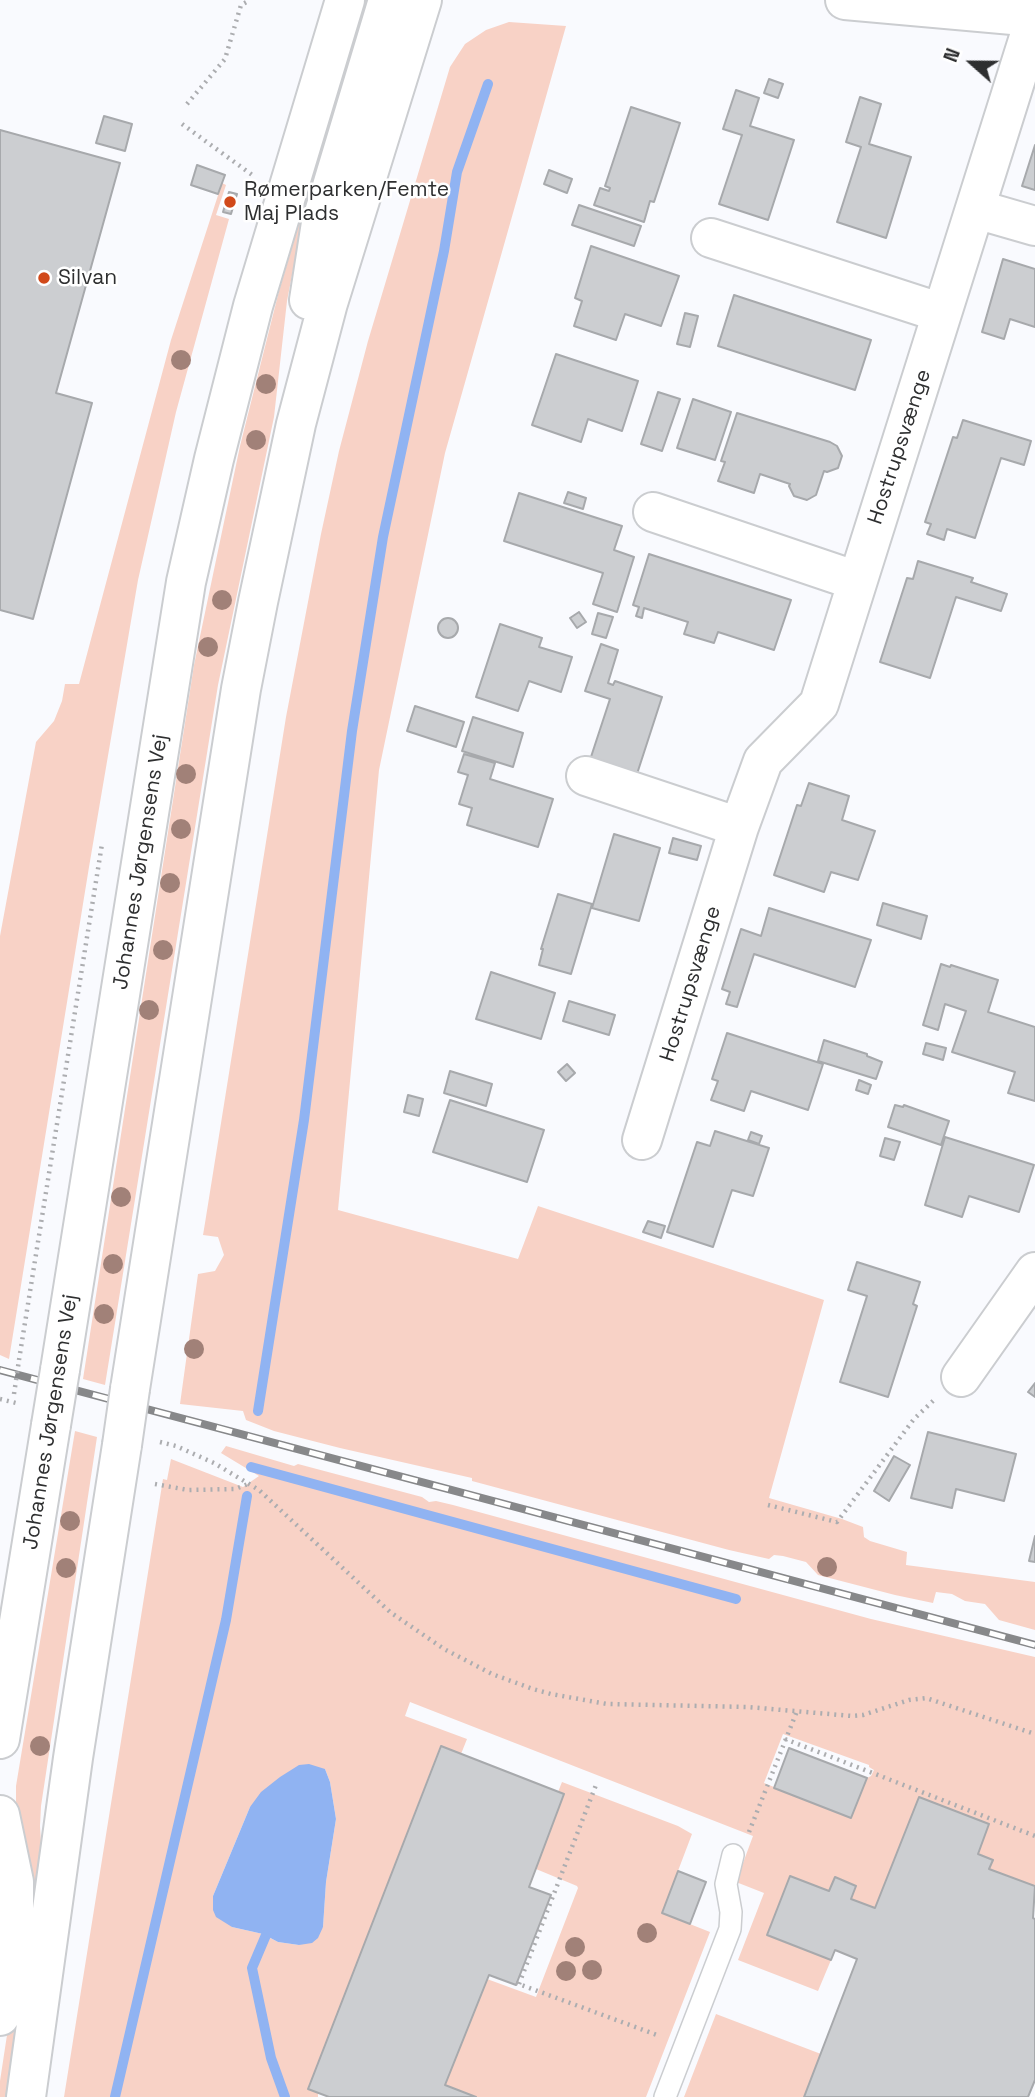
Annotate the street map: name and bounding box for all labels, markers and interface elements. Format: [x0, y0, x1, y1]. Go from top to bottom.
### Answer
north arrow [937, 28, 1007, 98]
text: N [938, 45, 966, 66]
place label: Rømerparken/Femte Maj Plads [244, 177, 449, 227]
marker: Rømerparken/Femte Maj Plads [222, 194, 238, 210]
place label: Silvan [58, 265, 117, 291]
marker: Silvan [36, 270, 52, 286]
street label: Hostrupsvænge [863, 366, 937, 528]
street label: Johannes Jørgensens Vej [108, 732, 174, 992]
street label: Hostrupsvænge [655, 903, 727, 1065]
street label: Johannes Jørgensens Vej [18, 1292, 84, 1552]

